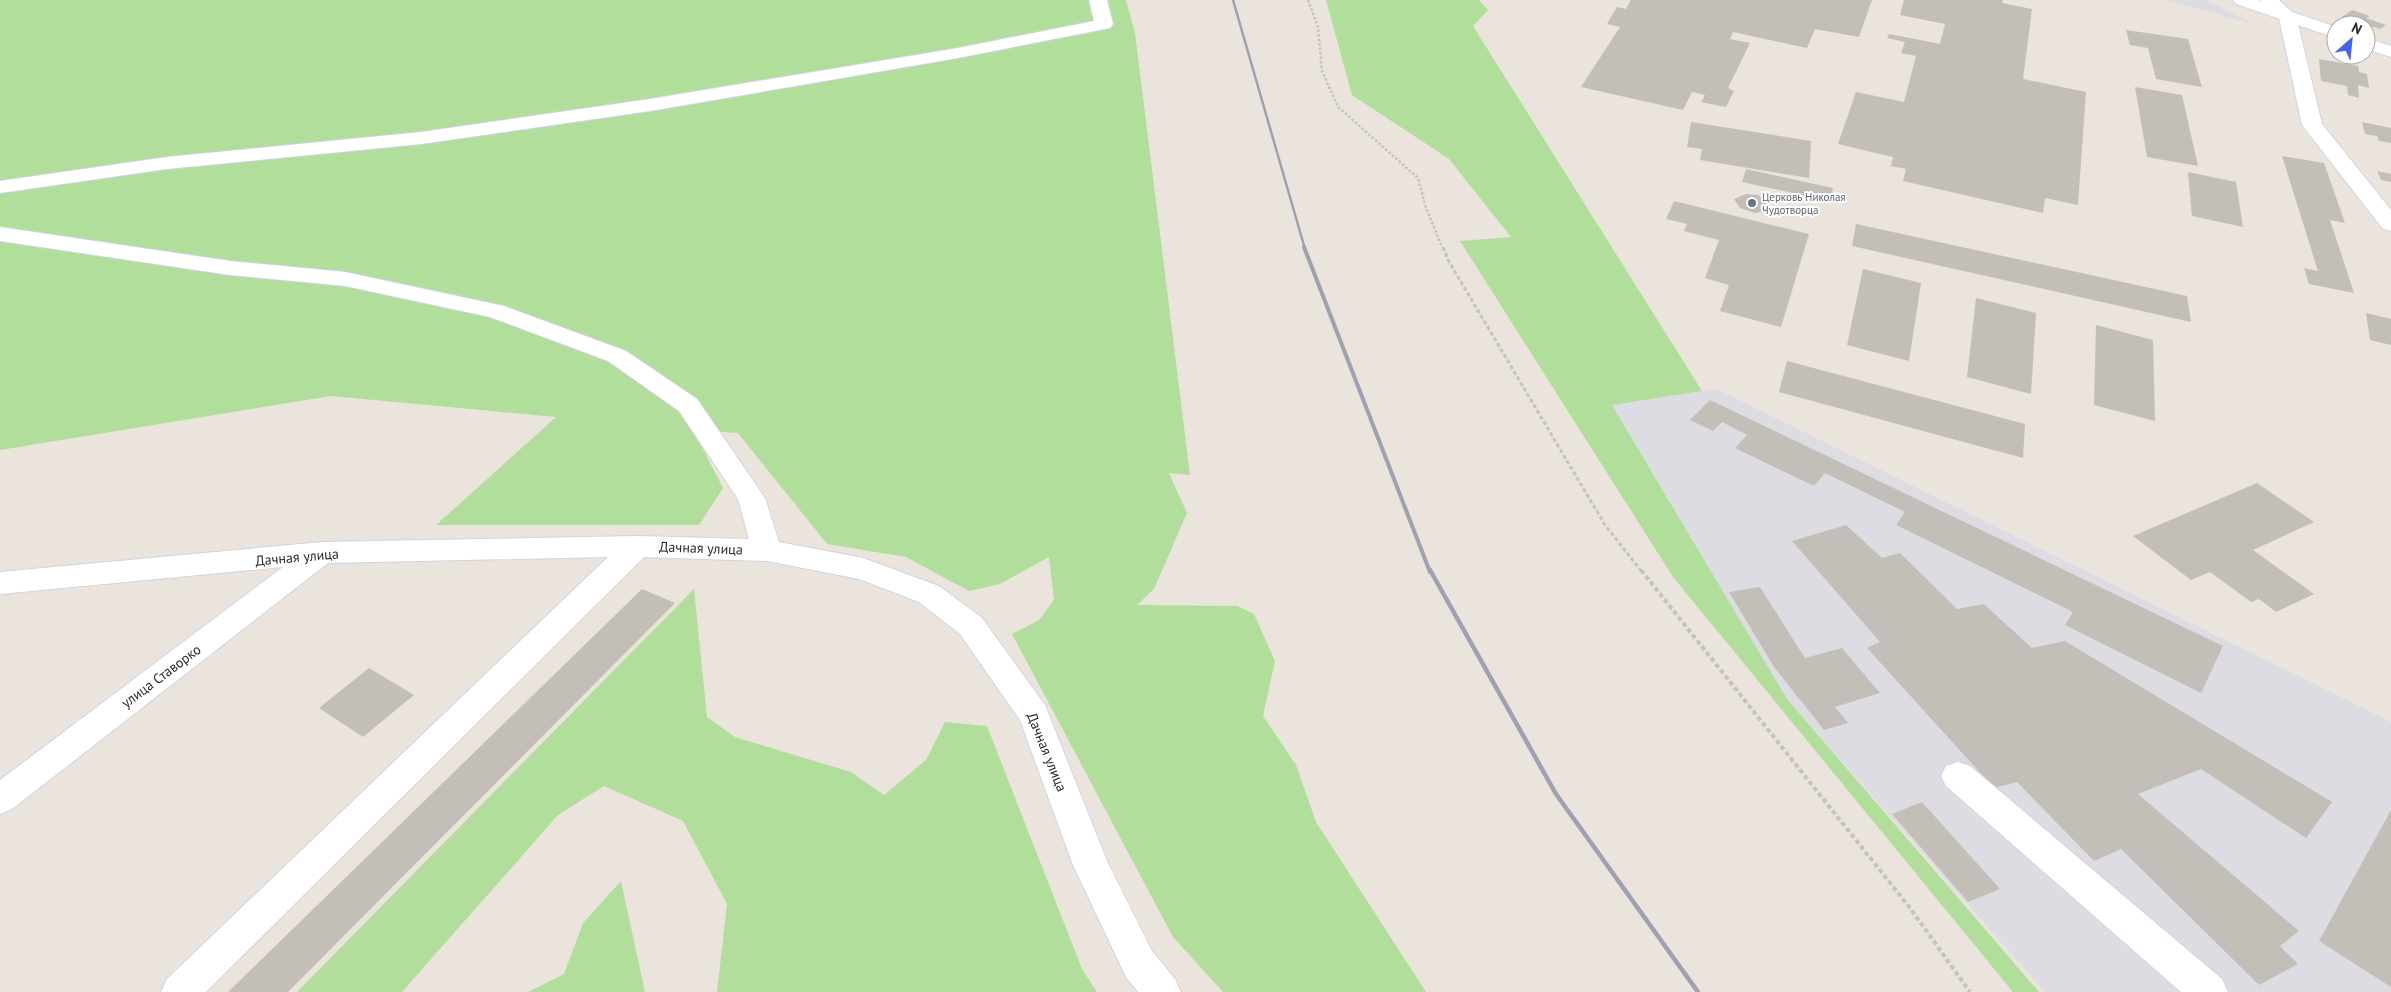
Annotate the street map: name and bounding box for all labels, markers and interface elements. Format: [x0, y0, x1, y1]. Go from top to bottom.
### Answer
north arrow [2326, 15, 2376, 65]
text: N [2349, 18, 2365, 39]
place label: Церковь Николая Чудотворца [1762, 190, 1846, 217]
marker: Церковь Николая Чудотворца [1746, 197, 1758, 209]
street label: Дачная улица [659, 538, 743, 558]
street label: Дачная улица [255, 544, 340, 570]
street label: улица Ставорко [118, 640, 204, 712]
street label: Дачная улица [1023, 710, 1071, 794]

